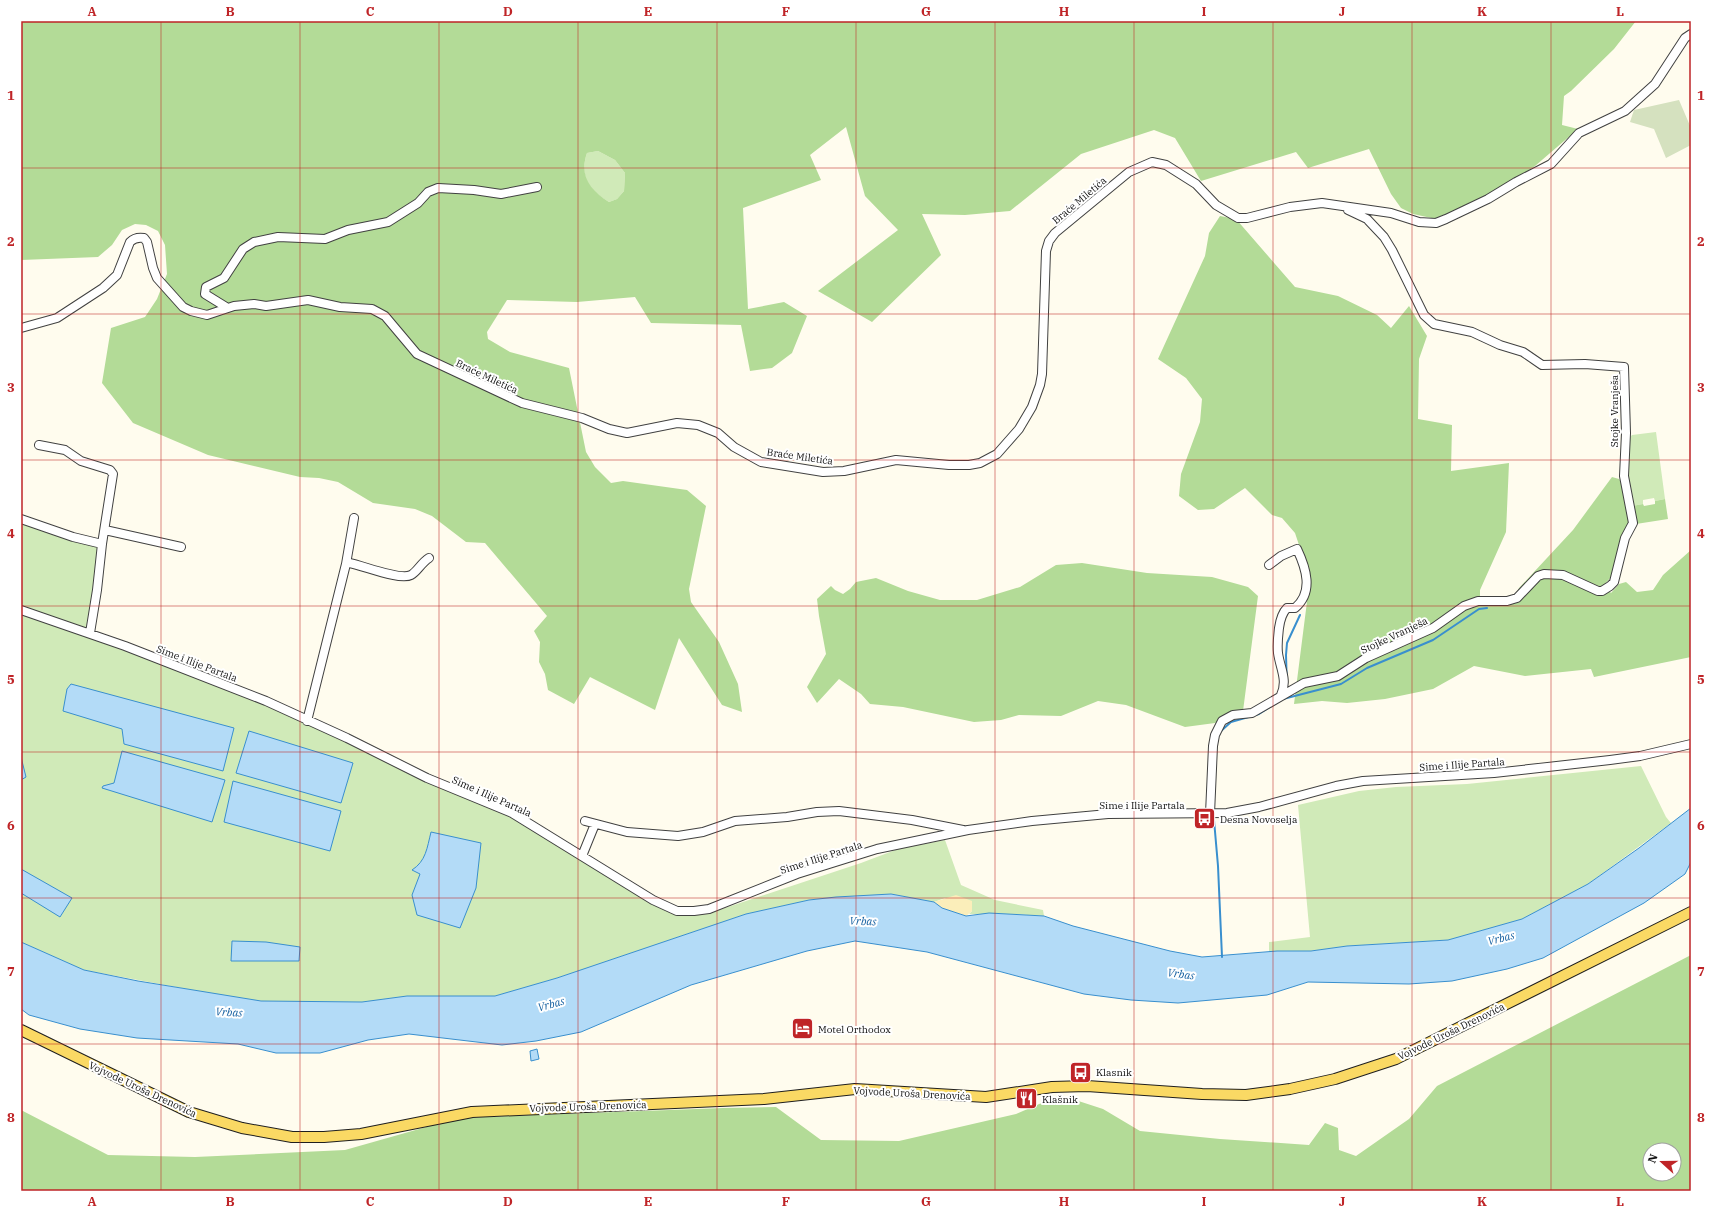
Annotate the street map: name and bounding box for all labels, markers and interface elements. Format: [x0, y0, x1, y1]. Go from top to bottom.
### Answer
text: A [87, 3, 97, 20]
text: B [225, 3, 235, 20]
text: C [366, 3, 375, 20]
text: D [503, 3, 513, 20]
text: E [644, 3, 652, 20]
text: F [782, 3, 790, 20]
text: G [921, 3, 931, 20]
text: H [1059, 3, 1070, 20]
text: I [1202, 3, 1207, 20]
text: J [1339, 3, 1346, 20]
text: K [1477, 3, 1487, 20]
text: L [1616, 3, 1624, 20]
text: 1 [7, 87, 15, 104]
text: 1 [1697, 87, 1705, 104]
street label: Braće Miletića [1050, 174, 1110, 227]
text: 2 [7, 233, 15, 250]
text: 2 [1697, 233, 1705, 250]
street label: Braće Miletića [454, 356, 520, 397]
street label: Stojke Vranješa [1608, 374, 1621, 447]
text: 3 [7, 379, 15, 396]
text: 3 [1697, 379, 1705, 396]
street label: Braće Miletića [766, 445, 834, 468]
text: 4 [7, 525, 15, 542]
text: 4 [1697, 525, 1705, 542]
street label: Stojke Vranješa [1359, 614, 1430, 657]
street label: Sime i Ilije Partala [155, 642, 240, 685]
text: 5 [7, 671, 15, 688]
text: 5 [1697, 671, 1705, 688]
street label: Sime i Ilije Partala [1419, 755, 1506, 774]
street label: Sime i Ilije Partala [450, 773, 534, 820]
street label: Sime i Ilije Partala [1099, 799, 1185, 812]
bus stop icon: Desna Novoselja [1191, 806, 1217, 832]
place label: Desna Novoselja [1220, 813, 1298, 826]
text: 6 [7, 817, 15, 834]
text: 6 [1697, 817, 1705, 834]
street label: Sime i Ilije Partala [778, 838, 864, 877]
water label: Vrbas [849, 914, 878, 928]
water label: Vrbas [1486, 928, 1517, 948]
text: 7 [7, 963, 15, 980]
text: 7 [1697, 963, 1705, 980]
water label: Vrbas [1167, 965, 1196, 983]
water label: Vrbas [536, 993, 567, 1014]
street label: Vojvode Uroša Drenovića [1396, 1000, 1507, 1063]
water label: Vrbas [215, 1004, 244, 1020]
hotel icon: Motel Orthodox [789, 1016, 815, 1042]
place label: Motel Orthodox [818, 1023, 891, 1036]
street label: Vojvode Uroša Drenovića [87, 1059, 199, 1120]
bus stop icon: Klasnik [1067, 1059, 1093, 1085]
place label: Klasnik [1096, 1066, 1132, 1079]
street label: Vojvode Uroša Drenovića [853, 1084, 971, 1103]
restaurant icon: Klašnik [1014, 1086, 1040, 1112]
place label: Klašnik [1042, 1093, 1078, 1106]
street label: Vojvode Uroša Drenovića [529, 1098, 647, 1115]
text: 8 [7, 1109, 15, 1126]
text: 8 [1697, 1109, 1705, 1126]
north arrow [1642, 1142, 1682, 1182]
text: N [1645, 1152, 1661, 1165]
text: A [87, 1193, 97, 1210]
text: B [225, 1193, 235, 1210]
text: C [366, 1193, 375, 1210]
text: D [503, 1193, 513, 1210]
text: E [644, 1193, 652, 1210]
text: F [782, 1193, 790, 1210]
text: G [921, 1193, 931, 1210]
text: H [1059, 1193, 1070, 1210]
text: I [1202, 1193, 1207, 1210]
text: J [1339, 1193, 1346, 1210]
text: K [1477, 1193, 1487, 1210]
text: L [1616, 1193, 1624, 1210]

